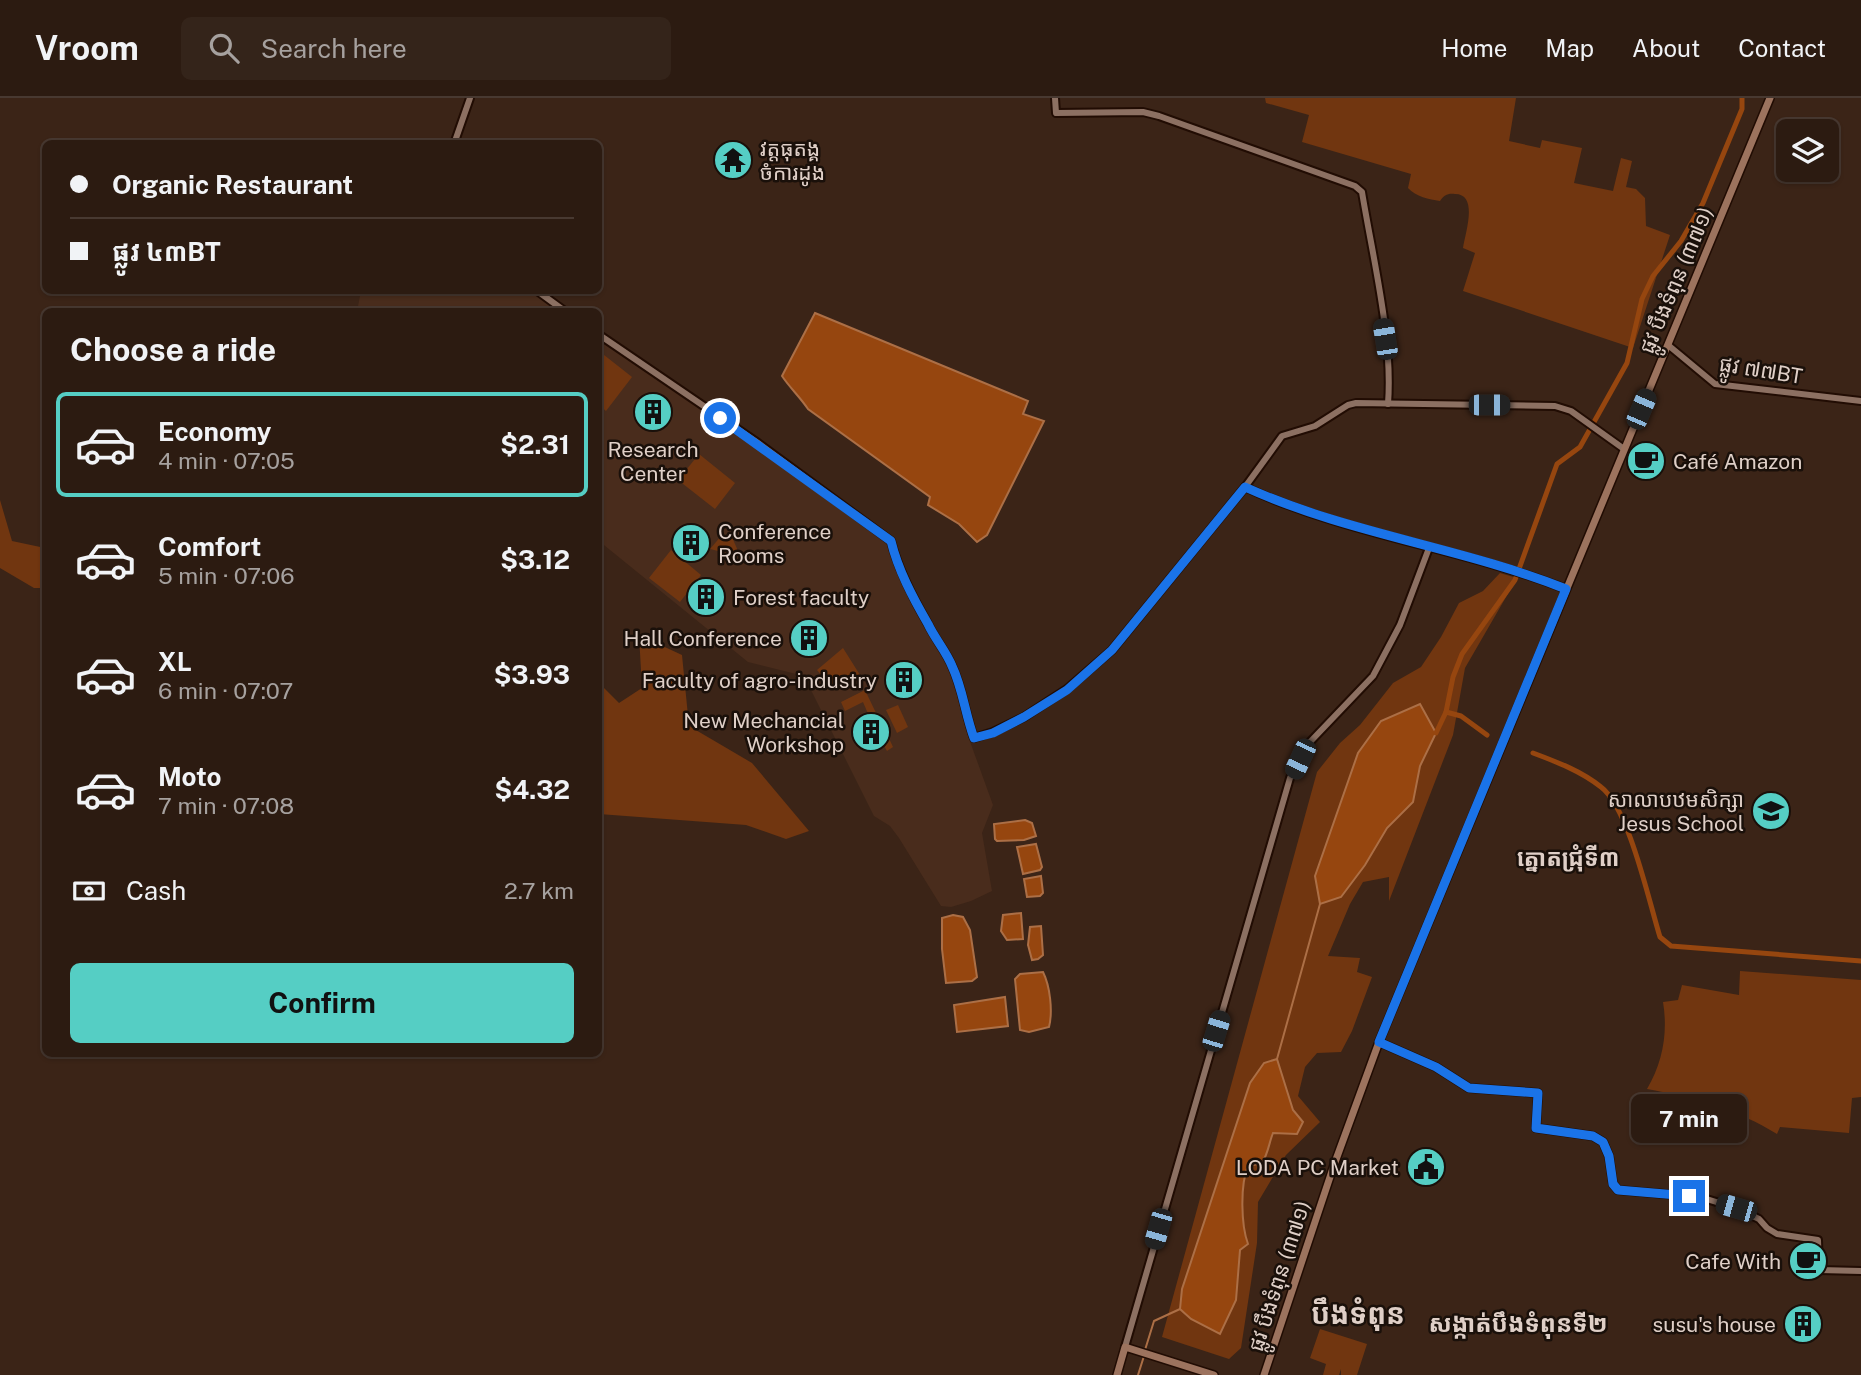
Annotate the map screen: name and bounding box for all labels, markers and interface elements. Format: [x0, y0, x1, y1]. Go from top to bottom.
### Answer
search box [181, 17, 671, 80]
text: Vroom [35, 29, 139, 67]
icon: search [205, 29, 243, 67]
text: Search here [261, 33, 407, 64]
text: Home [1441, 34, 1507, 62]
text: Map [1545, 34, 1594, 62]
text: About [1632, 34, 1700, 62]
text: Contact [1738, 34, 1826, 62]
map controls [1776, 119, 1839, 182]
button: layers [1776, 119, 1839, 182]
place label: វត្តធុតង្គ ចំការដូង [760, 136, 825, 186]
temple icon: វត្តធុតង្គ ចំការដូង [712, 139, 754, 181]
text: Organic Restaurant [112, 169, 353, 200]
street label: ផ្លូវ បឹងទំពុន (៣៧១) [1634, 203, 1725, 360]
text: ផ្លូវ ៤៣BT [112, 236, 221, 267]
car [1372, 317, 1399, 361]
text: Choose a ride [70, 331, 276, 368]
street label: ផ្លូវ ៧៧BT [1716, 351, 1805, 396]
car [1624, 386, 1659, 432]
building icon: Research Center [632, 391, 674, 433]
car [1469, 395, 1511, 416]
route start [704, 402, 736, 434]
icon: car [74, 413, 137, 476]
text: Economy [158, 416, 271, 447]
text: $2.31 [500, 429, 570, 460]
place label: Research Center [607, 437, 699, 486]
cafe icon: Café Amazon [1625, 440, 1667, 482]
text: 4 min · 07:05 [158, 447, 295, 474]
place label: Café Amazon [1673, 449, 1802, 474]
place label: Conference Rooms [718, 519, 831, 568]
building icon: Conference Rooms [670, 522, 712, 564]
icon: car [74, 528, 137, 591]
text: Comfort [158, 531, 261, 562]
text: $3.12 [500, 544, 570, 575]
text: 5 min · 07:06 [158, 562, 295, 589]
building icon: Forest faculty [685, 576, 727, 618]
place label: Forest faculty [733, 585, 869, 610]
building icon: Hall Conference [788, 617, 830, 659]
place label: Hall Conference [623, 626, 782, 651]
icon: car [74, 643, 137, 706]
text: XL [158, 646, 192, 677]
text: $3.93 [494, 659, 570, 690]
building icon: Faculty of agro-industry [883, 659, 925, 701]
place label: Faculty of agro-industry [642, 668, 877, 693]
text: 6 min · 07:07 [158, 677, 293, 704]
place label: New Mechancial Workshop [683, 708, 844, 757]
building icon: New Mechancial Workshop [850, 711, 892, 753]
car [1282, 736, 1319, 782]
icon: car [74, 758, 137, 821]
text: Moto [158, 761, 221, 792]
text: $4.32 [494, 774, 570, 805]
place label: សាលាបឋមសិក្សា Jesus School [1608, 787, 1744, 836]
school or university icon: សាលាបឋមសិក្សា Jesus School [1750, 790, 1792, 832]
text: 7 min · 07:08 [158, 792, 294, 819]
district label: ត្នោតជ្រុំទី៣ [1517, 844, 1619, 872]
icon: cash [70, 872, 108, 910]
text: Cash [126, 875, 186, 906]
text: 2.7 km [504, 877, 574, 904]
button: Confirm [70, 963, 574, 1043]
car [1200, 1008, 1233, 1054]
callout: 7 min [1631, 1094, 1747, 1144]
text: 7 min [1659, 1105, 1719, 1132]
public building icon: LODA PC Market [1405, 1146, 1447, 1188]
place label: LODA PC Market [1236, 1155, 1399, 1180]
route end [1673, 1180, 1705, 1212]
car [1713, 1192, 1760, 1224]
street label: ផ្លូវ បឹងទំពុន (៣៧១) [1243, 1197, 1322, 1357]
car [1143, 1206, 1174, 1252]
cafe icon: Cafe With [1787, 1240, 1829, 1282]
place label: Cafe With [1685, 1249, 1781, 1274]
district label: បឹងទំពុន [1311, 1297, 1405, 1331]
building icon: susu's house [1782, 1303, 1824, 1345]
district label: សង្កាត់បឹងទំពុនទី២ [1428, 1309, 1608, 1339]
place label: susu's house [1653, 1312, 1776, 1337]

